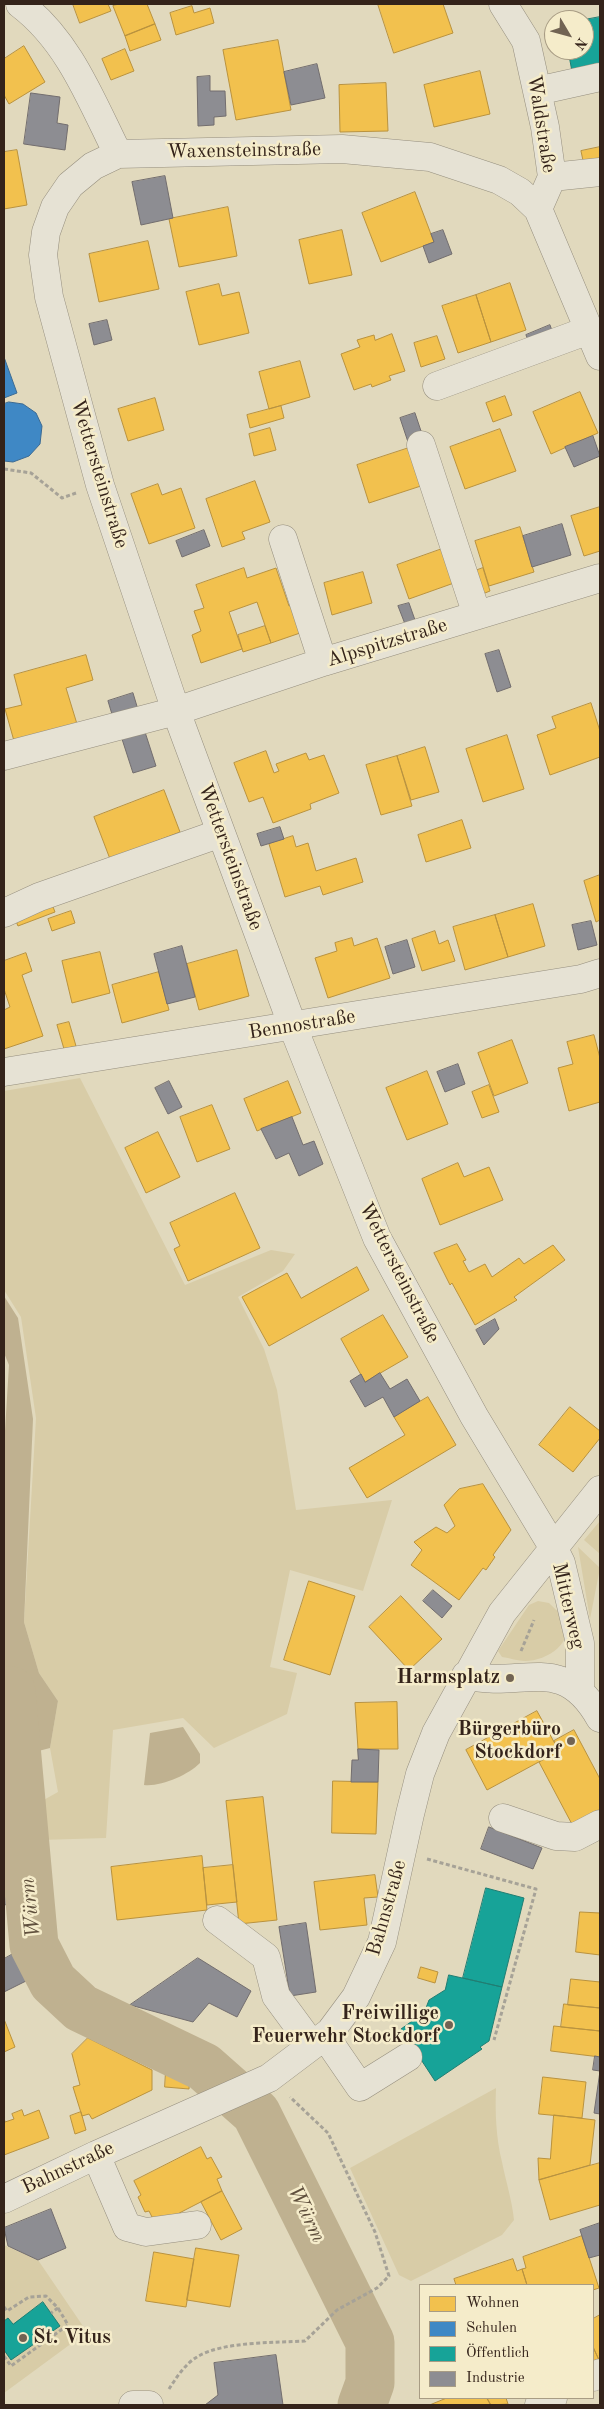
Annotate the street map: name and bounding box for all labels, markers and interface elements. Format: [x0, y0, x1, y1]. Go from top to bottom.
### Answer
north arrow [544, 10, 594, 60]
text: N [571, 35, 589, 52]
street label: Waldstraße [521, 73, 561, 175]
street label: Waxensteinstraße [167, 138, 321, 164]
street label: Wettersteinstraße [65, 397, 133, 551]
street label: Alpspitzstraße [324, 613, 450, 673]
street label: Wettersteinstraße [192, 780, 268, 934]
street label: Bennostraße [247, 1005, 357, 1045]
street label: Wettersteinstraße [353, 1199, 445, 1347]
street label: Mitterweg [546, 1560, 590, 1652]
place label: Harmsplatz [396, 1666, 500, 1690]
marker: Harmsplatz [504, 1672, 516, 1684]
place label: Bürgerbüro Stockdorf [458, 1718, 561, 1765]
marker: Bürgerbüro Stockdorf [565, 1735, 577, 1747]
street label: Bahnstraße [362, 1857, 412, 1959]
water label: Würm [15, 1877, 47, 1939]
place label: Freiwillige Feuerwehr Stockdorf [252, 2002, 439, 2049]
marker: Freiwillige Feuerwehr Stockdorf [443, 2019, 455, 2031]
street label: Bahnstraße [18, 2136, 118, 2200]
water label: Würm [281, 2181, 331, 2247]
legend [419, 2284, 594, 2399]
text: Wohnen [466, 2296, 519, 2311]
text: Schulen [466, 2321, 517, 2336]
place label: St. Vitus [33, 2326, 111, 2350]
marker: St. Vitus [17, 2332, 29, 2344]
text: Öffentlich [466, 2346, 529, 2361]
text: Industrie [466, 2371, 525, 2386]

